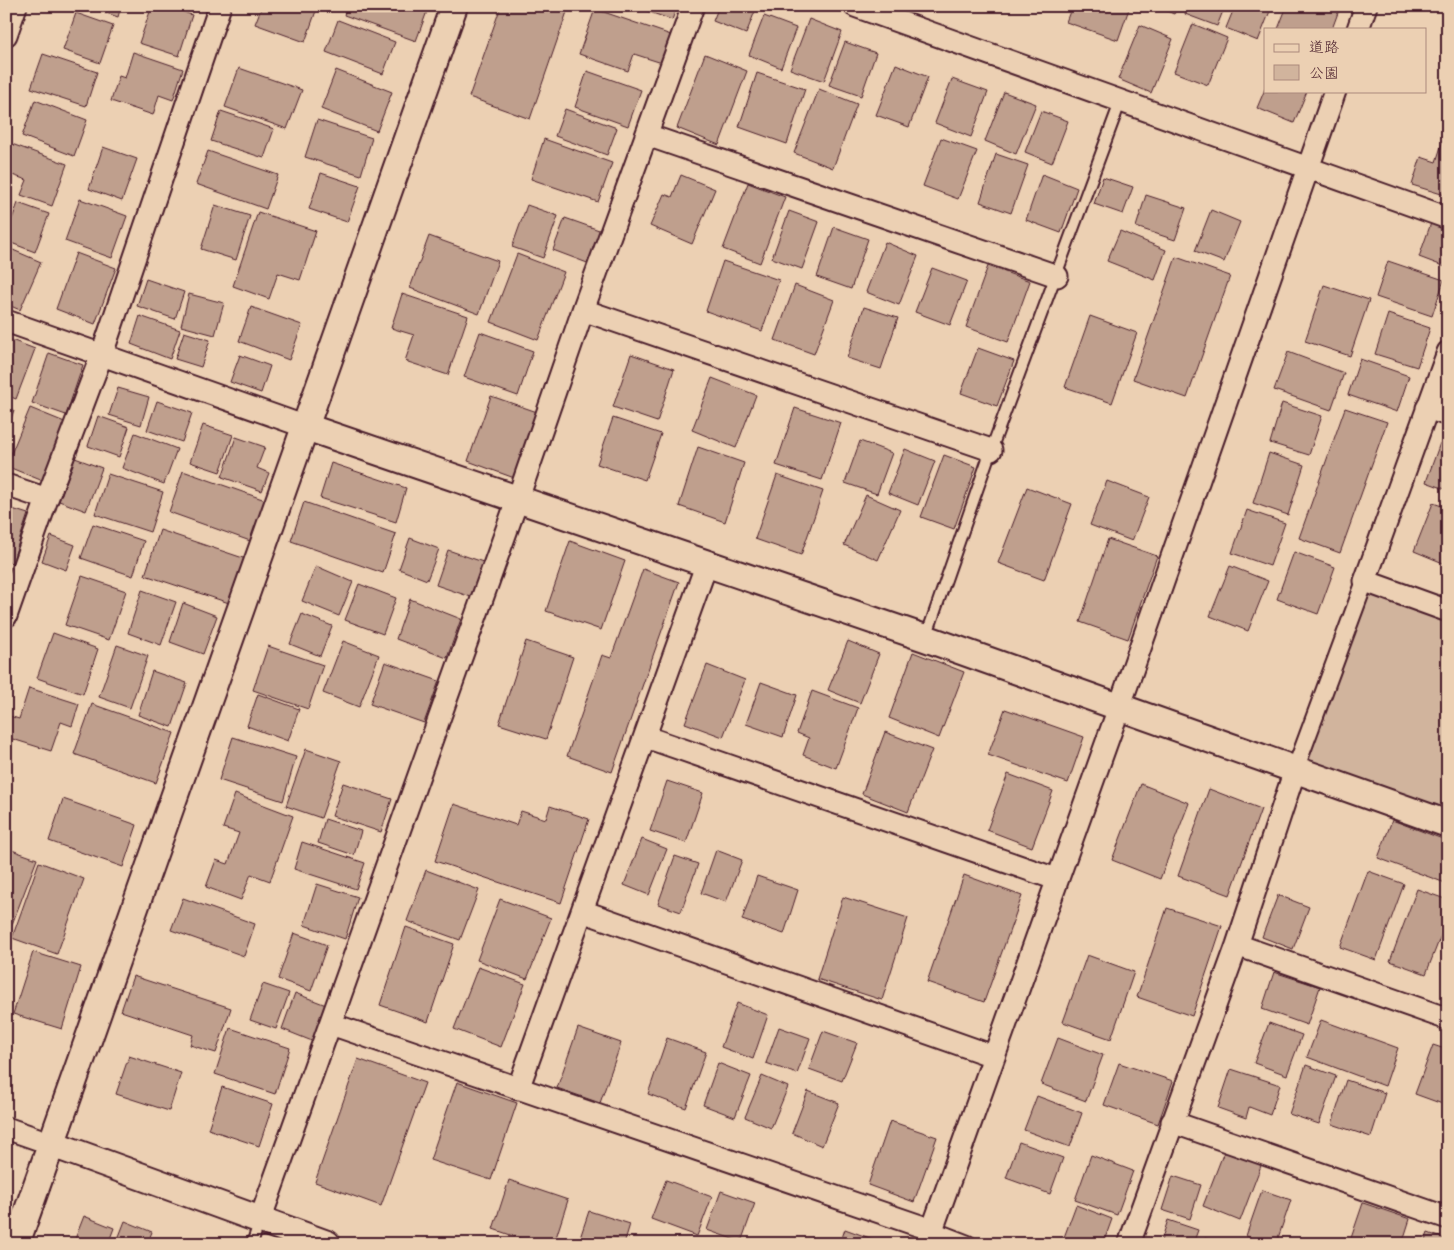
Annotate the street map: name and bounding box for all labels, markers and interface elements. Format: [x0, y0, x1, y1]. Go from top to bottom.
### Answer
legend [1264, 28, 1426, 92]
text: 道路 [1309, 40, 1339, 58]
text: 公園 [1309, 66, 1339, 84]

